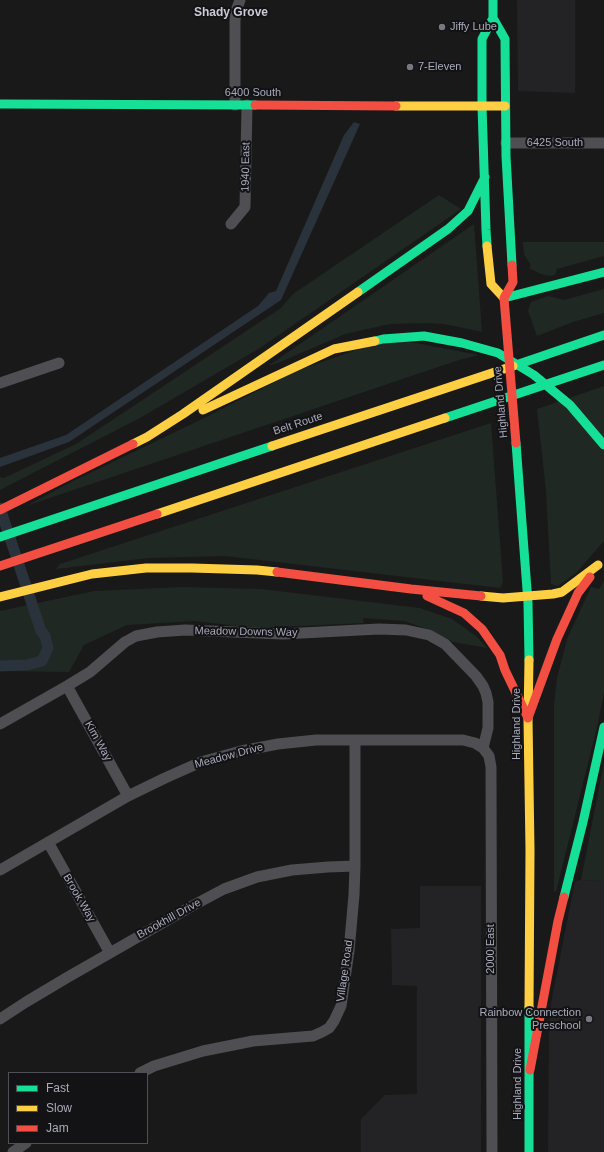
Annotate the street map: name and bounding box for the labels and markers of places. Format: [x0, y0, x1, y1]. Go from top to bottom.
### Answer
place label: Jiffy Lube [450, 20, 497, 34]
marker: Jiffy Lube [437, 22, 447, 32]
place label: 7-Eleven [418, 60, 461, 74]
marker: 7-Eleven [405, 62, 415, 72]
place label: Rainbow Connection Preschool [479, 1006, 581, 1032]
marker: Rainbow Connection Preschool [584, 1014, 594, 1024]

